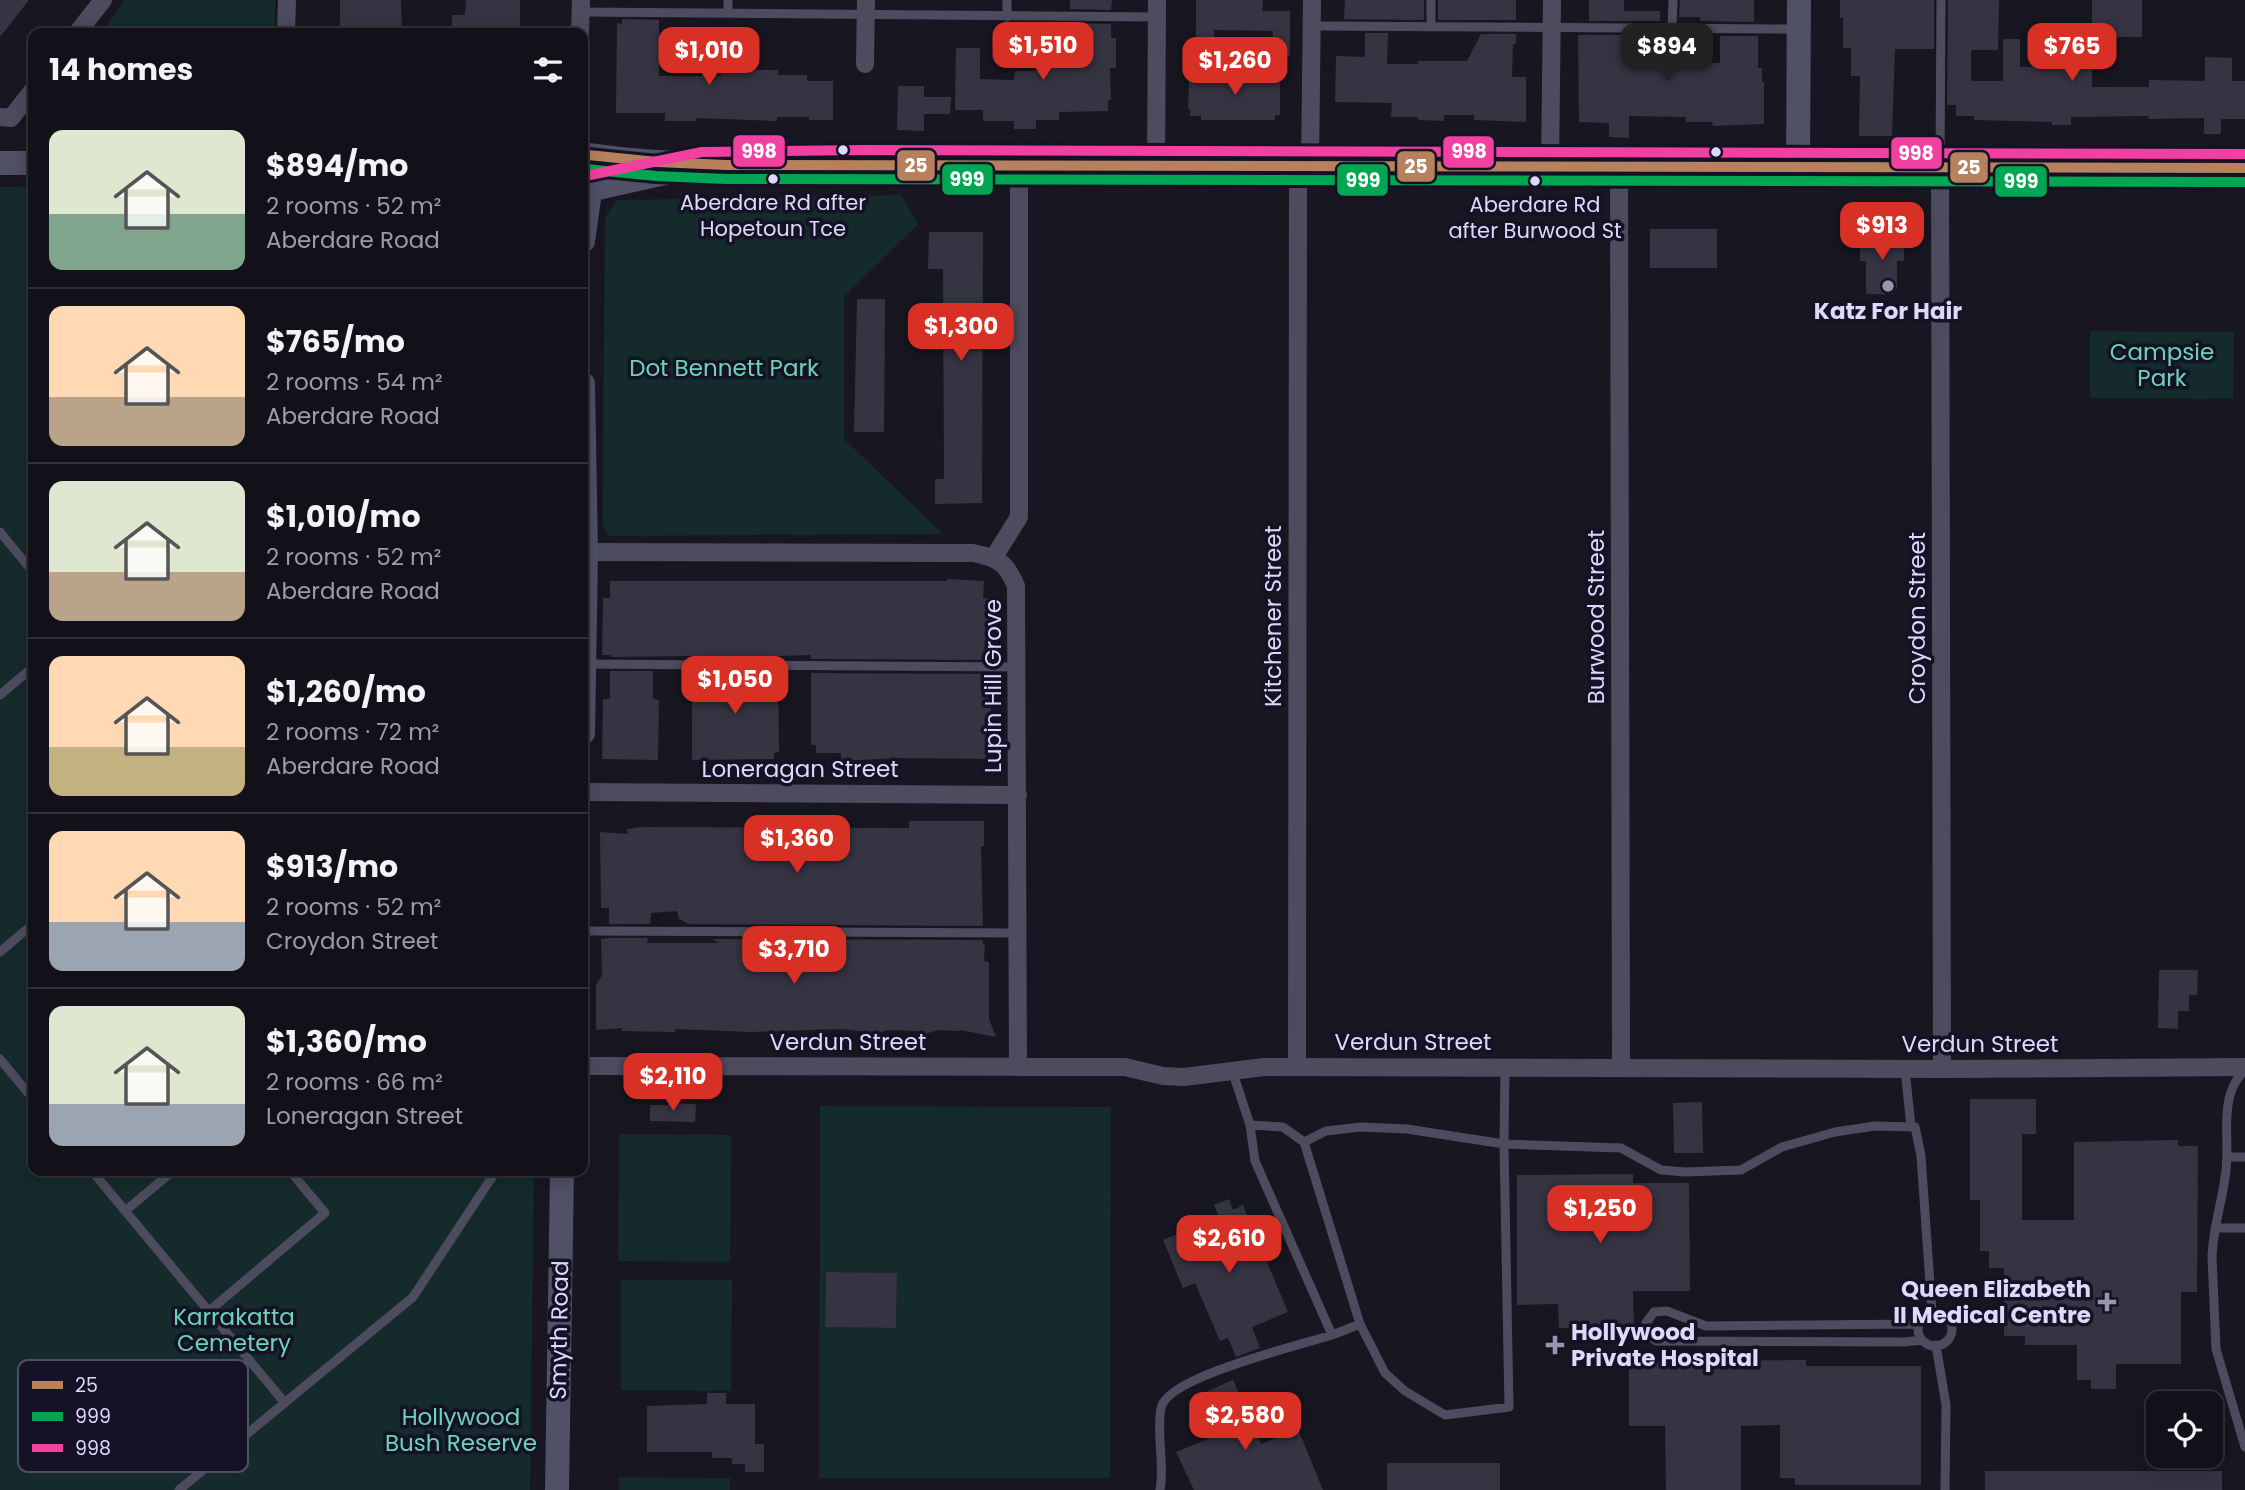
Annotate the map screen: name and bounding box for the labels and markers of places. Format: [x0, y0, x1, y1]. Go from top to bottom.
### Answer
pin: $1,510 [986, 22, 1100, 82]
pin: $894 [1626, 24, 1708, 83]
pin: $765 [2031, 24, 2113, 83]
pin: $1,010 [652, 28, 766, 87]
pin: $1,260 [1178, 38, 1292, 97]
unlabelled marker [836, 143, 850, 157]
unlabelled marker [1709, 145, 1723, 159]
marker: Aberdare Rd after Hopetoun Tce [766, 172, 780, 186]
marker: Aberdare Rd after Burwood St [1528, 174, 1542, 188]
place label: Aberdare Rd after Hopetoun Tce [680, 188, 866, 243]
place label: Aberdare Rd after Burwood St [1448, 190, 1622, 245]
pin: $913 [1841, 202, 1923, 262]
marker: Katz For Hair [1880, 278, 1896, 294]
place label: Katz For Hair [1814, 295, 1962, 327]
pin: $1,300 [904, 304, 1018, 363]
pin: $1,050 [678, 656, 792, 716]
pin: $1,360 [740, 816, 854, 875]
pin: $3,710 [737, 926, 851, 986]
pin: $2,110 [616, 1054, 730, 1113]
pin: $1,250 [1543, 1186, 1657, 1245]
pin: $2,610 [1172, 1216, 1286, 1275]
place label: Queen Elizabeth II Medical Centre [1893, 1273, 2091, 1331]
marker: Queen Elizabeth II Medical Centre [2097, 1292, 2117, 1312]
place label: Hollywood Private Hospital [1571, 1316, 1759, 1374]
marker: Hollywood Private Hospital [1545, 1335, 1565, 1355]
pin: $2,580 [1188, 1392, 1302, 1452]

